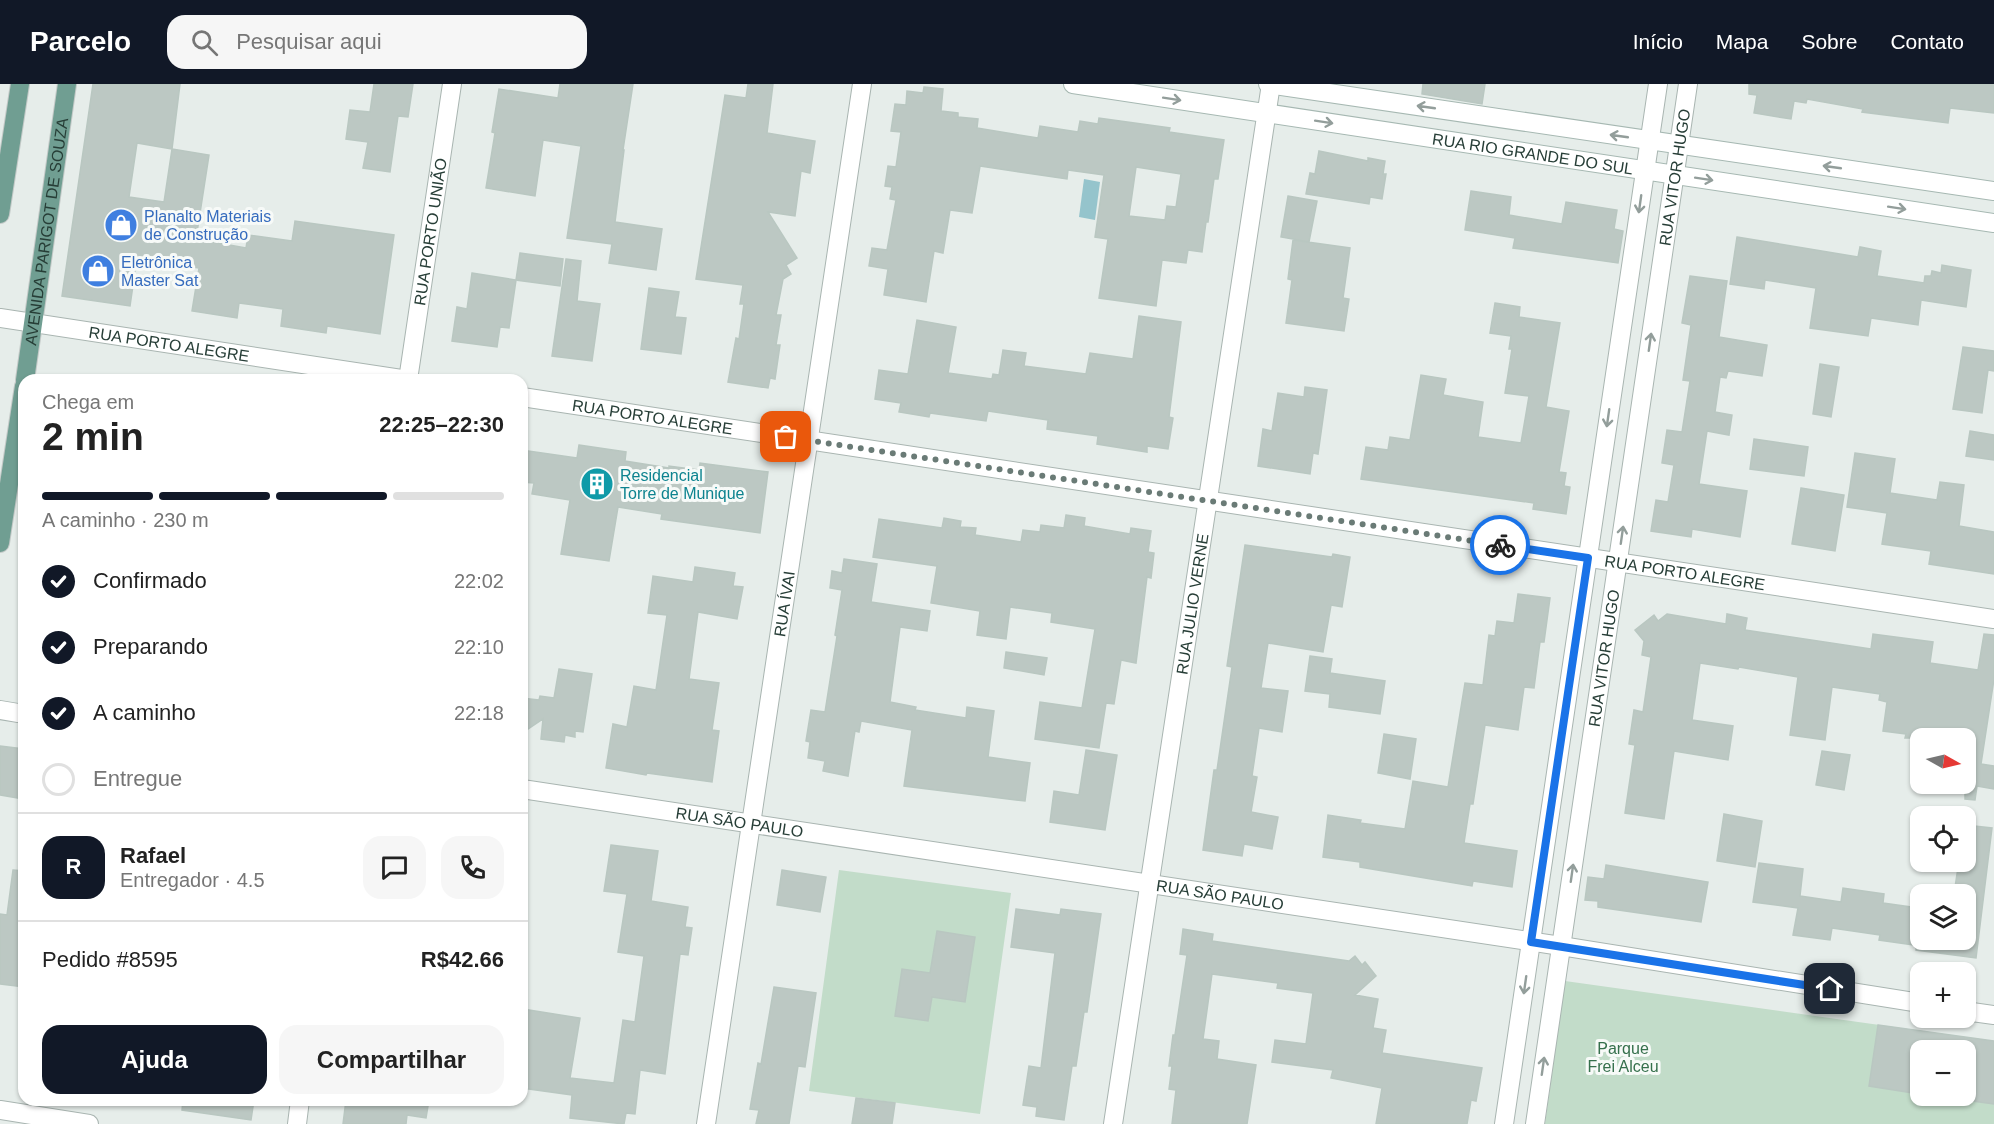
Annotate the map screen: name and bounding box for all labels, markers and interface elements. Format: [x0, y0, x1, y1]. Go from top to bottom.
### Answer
search box [167, 15, 587, 69]
text: Parcelo [30, 26, 131, 57]
icon: search [188, 26, 221, 59]
text: Pesquisar aqui [236, 29, 382, 54]
text: Início [1633, 30, 1683, 53]
text: Mapa [1716, 30, 1768, 53]
text: Sobre [1801, 30, 1857, 53]
text: Contato [1890, 30, 1964, 53]
one-way arrow [1162, 93, 1181, 104]
one-way arrow [1416, 102, 1436, 113]
street label: RUA VITOR HUGO [1656, 107, 1693, 247]
street label: AVENIDA PARIGOT DE SOUZA [22, 116, 71, 346]
one-way arrow [1314, 116, 1334, 127]
street label: RUA RIO GRANDE DO SUL [1431, 130, 1634, 177]
one-way arrow [1609, 130, 1629, 141]
street label: RUA PORTO UNIÃO [411, 157, 449, 307]
one-way arrow [1823, 161, 1843, 172]
one-way arrow [1694, 174, 1713, 185]
one-way arrow [1634, 194, 1645, 214]
one-way arrow [1887, 203, 1906, 214]
shop icon: Planalto Materiais de Construção [103, 207, 139, 243]
place label: Planalto Materiais de Construção [144, 208, 271, 243]
shop icon: Eletrônica Master Sat [80, 253, 116, 289]
place label: Eletrônica Master Sat [121, 254, 199, 289]
street label: RUA PORTO ALEGRE [88, 323, 251, 364]
one-way arrow [1645, 333, 1656, 352]
text: Chega em [42, 391, 134, 413]
street label: RUA PORTO ALEGRE [571, 396, 734, 437]
one-way arrow [1603, 407, 1614, 427]
pin [760, 411, 811, 462]
text: 22:25–22:30 [379, 412, 504, 437]
text: 2 min [42, 415, 144, 458]
icon: bag [769, 420, 802, 453]
building icon: Residencial Torre de Munique [579, 466, 615, 502]
place label: Residencial Torre de Munique [620, 467, 745, 502]
text: A caminho · 230 m [42, 509, 209, 531]
courier [1470, 515, 1530, 575]
one-way arrow [1617, 526, 1628, 545]
icon: bike [1484, 529, 1517, 562]
street label: RUA JULIO VERNE [1173, 532, 1211, 676]
street label: RUA PORTO ALEGRE [1603, 552, 1766, 593]
icon: check [42, 565, 75, 598]
text: Confirmado [93, 568, 207, 593]
text: 22:02 [454, 570, 504, 592]
street label: RUA ÍVAI [771, 570, 797, 638]
street label: RUA VITOR HUGO [1585, 588, 1622, 728]
icon: check [42, 631, 75, 664]
text: Preparando [93, 634, 208, 659]
text: 22:10 [454, 636, 504, 658]
icon: check [42, 697, 75, 730]
text: A caminho [93, 700, 196, 725]
text: 22:18 [454, 702, 504, 724]
north arrow [1910, 728, 1976, 794]
map controls [1910, 728, 1976, 1106]
text: Entregue [93, 766, 182, 791]
street label: RUA SÃO PAULO [675, 804, 804, 840]
button: locate [1910, 806, 1976, 872]
button: chat [363, 836, 426, 899]
button: phone [441, 836, 504, 899]
text: Rafael [120, 843, 186, 868]
text: R [66, 854, 81, 879]
one-way arrow [1566, 864, 1577, 884]
text: Entregador · 4.5 [120, 869, 265, 891]
street label: RUA SÃO PAULO [1155, 876, 1285, 913]
button: layers [1910, 884, 1976, 950]
text: Pedido #8595 [42, 947, 178, 972]
text: R$42.66 [421, 947, 504, 972]
button: + [1910, 962, 1976, 1028]
pin [1804, 963, 1855, 1014]
icon: home [1813, 972, 1846, 1005]
one-way arrow [1519, 974, 1530, 994]
button: Ajuda [42, 1025, 267, 1094]
button: Compartilhar [279, 1025, 504, 1094]
park label: Parque Frei Alceu [1587, 1040, 1659, 1075]
button: − [1910, 1040, 1976, 1106]
one-way arrow [1538, 1057, 1549, 1077]

